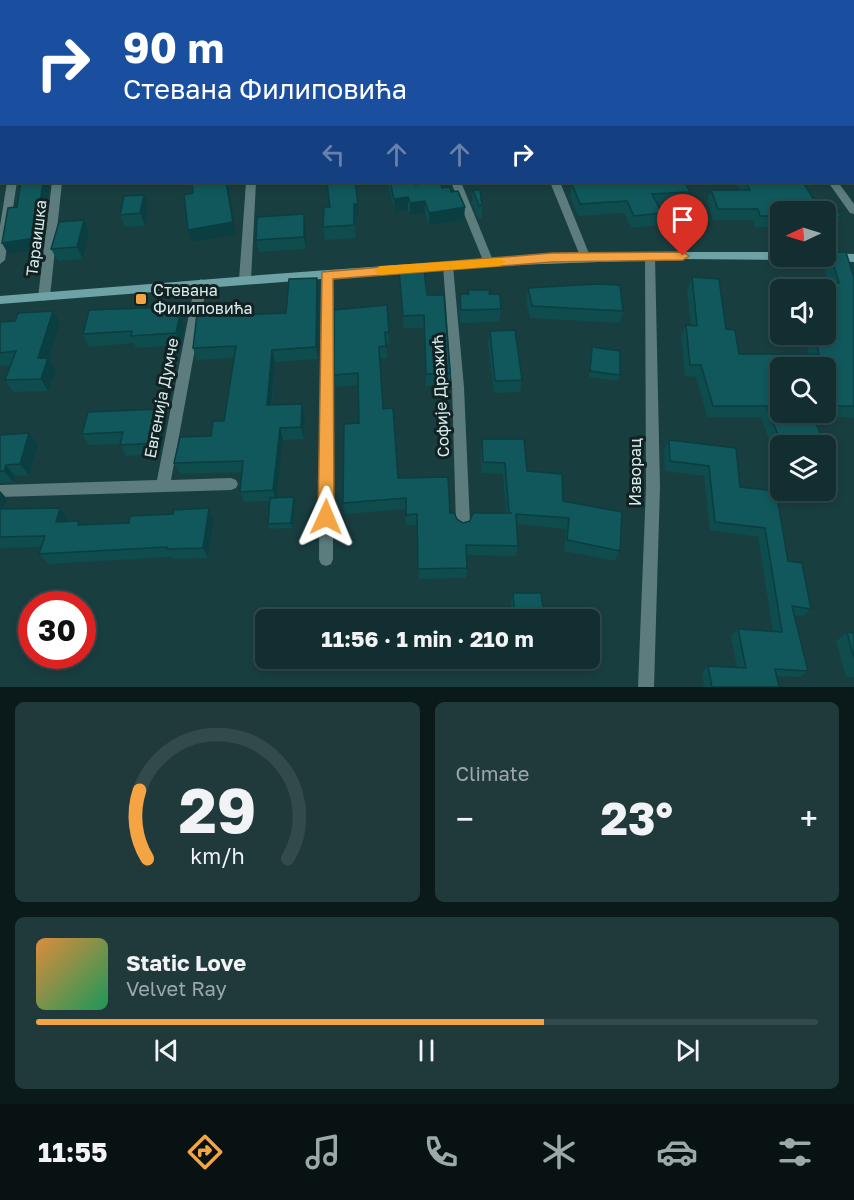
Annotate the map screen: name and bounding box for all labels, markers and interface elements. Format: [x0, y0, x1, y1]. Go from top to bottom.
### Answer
text: 90 m [123, 22, 224, 72]
icon: right [24, 24, 102, 102]
text: Стевана Филиповића [123, 73, 407, 105]
icon: left [317, 138, 350, 171]
icon: ahead [380, 138, 413, 171]
icon: ahead [443, 138, 476, 171]
icon: right [506, 138, 539, 171]
pin [657, 194, 708, 256]
street label: Тараишка [21, 198, 51, 278]
north arrow [770, 201, 836, 267]
map controls [770, 201, 836, 501]
icon: arrive [666, 203, 699, 236]
button: sound [770, 279, 836, 345]
place label: Стевана Филиповића [153, 280, 253, 318]
marker: Стевана Филиповића [134, 292, 148, 306]
street label: Софије Дражић [427, 334, 453, 458]
street label: Евгенија Думче [140, 336, 182, 460]
button: search [770, 357, 836, 423]
button: layers [770, 435, 836, 501]
street label: Изворац [625, 438, 645, 506]
position arrow [294, 485, 358, 549]
speed limit sign: 30 [18, 591, 96, 669]
text: 11:56 · 1 min · 210 m [321, 625, 534, 652]
text: Climate [456, 761, 529, 785]
text: 29 [178, 772, 256, 847]
text: 23° [601, 791, 673, 845]
text: − [456, 799, 474, 838]
text: + [800, 799, 818, 838]
text: km/h [190, 843, 245, 869]
text: Static Love [126, 949, 246, 976]
text: Velvet Ray [126, 976, 227, 1000]
icon: previous [150, 1034, 183, 1067]
icon: pause [410, 1034, 443, 1067]
icon: next [671, 1034, 704, 1067]
icon: directions [184, 1131, 226, 1173]
icon: music [302, 1131, 344, 1173]
icon: phone [420, 1131, 462, 1173]
icon: climate [538, 1131, 580, 1173]
icon: car [656, 1131, 698, 1173]
icon: filters [774, 1131, 816, 1173]
text: 11:55 [38, 1136, 107, 1168]

